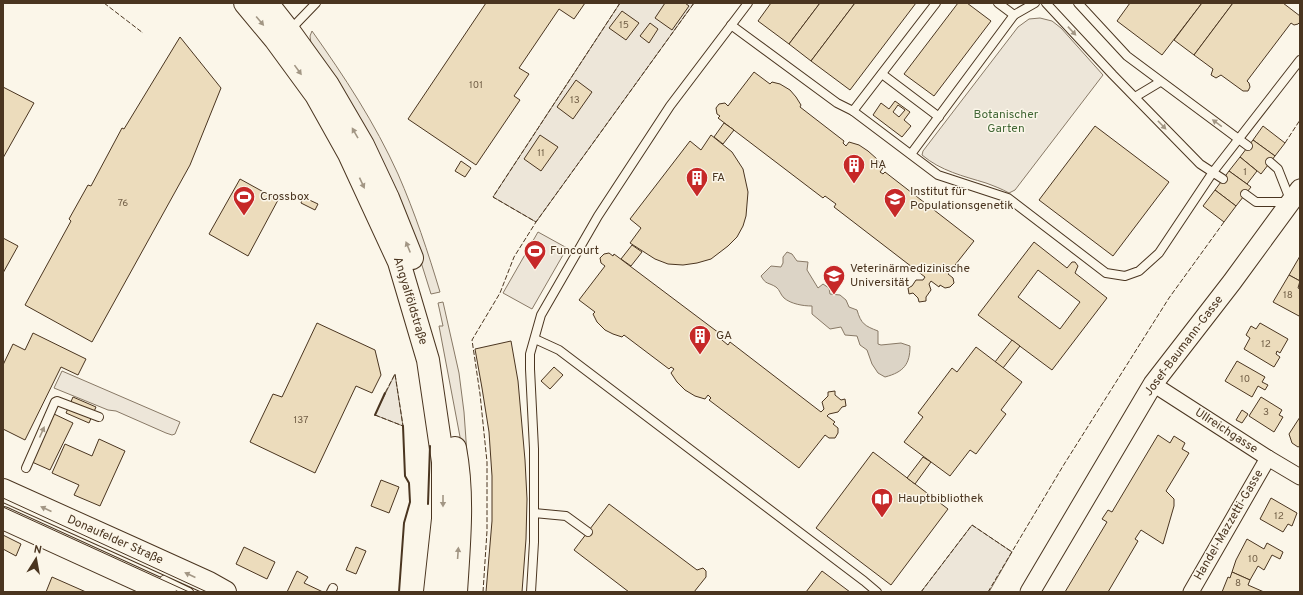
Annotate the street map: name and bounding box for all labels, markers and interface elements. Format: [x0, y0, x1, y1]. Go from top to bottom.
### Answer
one-way arrow [256, 15, 265, 26]
house number: 15 [619, 19, 629, 32]
one-way arrow [1067, 27, 1076, 36]
one-way arrow [294, 65, 302, 76]
house number: 101 [469, 79, 483, 92]
house number: 13 [570, 94, 580, 107]
park label: Botanischer Garten [974, 107, 1039, 137]
one-way arrow [1211, 119, 1222, 127]
one-way arrow [1158, 120, 1167, 130]
one-way arrow [352, 127, 359, 138]
house number: 11 [537, 147, 545, 160]
building icon: HA [841, 152, 867, 185]
place label: HA [870, 157, 886, 173]
building icon: FA [684, 165, 710, 198]
house number: 1 [1243, 166, 1247, 179]
place label: FA [712, 170, 725, 186]
one-way arrow [359, 177, 365, 188]
sports icon: Crossbox [231, 184, 257, 217]
place label: Institut für Populationsgenetik [910, 184, 1014, 214]
school or university icon: Institut für Populationsgenetik [882, 186, 908, 219]
place label: Crossbox [260, 189, 310, 205]
house number: 76 [118, 197, 128, 210]
sports icon: Funcourt [522, 238, 548, 271]
one-way arrow [405, 241, 411, 253]
place label: Funcourt [550, 243, 599, 259]
street label: Angyalföldstraße [389, 255, 431, 347]
place label: Veterinärmedizinische Universität [850, 261, 970, 291]
school or university icon: Veterinärmedizinische Universität [821, 263, 847, 296]
house number: 18 [1283, 289, 1293, 302]
street label: Josef-Baumann-Gasse [1141, 292, 1227, 400]
building icon: GA [687, 323, 713, 356]
place label: GA [716, 328, 732, 344]
house number: 12 [1261, 338, 1271, 351]
house number: 10 [1240, 373, 1250, 386]
street label: Ullreichgasse [1191, 405, 1261, 457]
house number: 3 [1263, 406, 1269, 419]
house number: 137 [294, 414, 308, 427]
one-way arrow [38, 426, 45, 438]
street label: Handel-Mazzetti-Gasse [1191, 467, 1267, 583]
library icon: Hauptbibliothek [869, 486, 895, 519]
place label: Hauptbibliothek [898, 491, 984, 507]
one-way arrow [440, 495, 446, 508]
one-way arrow [41, 506, 52, 512]
house number: 12 [1274, 510, 1284, 523]
street label: Donaufelder Straße [64, 512, 166, 568]
north arrow [16, 539, 56, 579]
text: N [33, 543, 43, 558]
one-way arrow [455, 547, 462, 559]
house number: 10 [1248, 553, 1258, 566]
one-way arrow [184, 571, 196, 577]
house number: 8 [1235, 577, 1241, 590]

